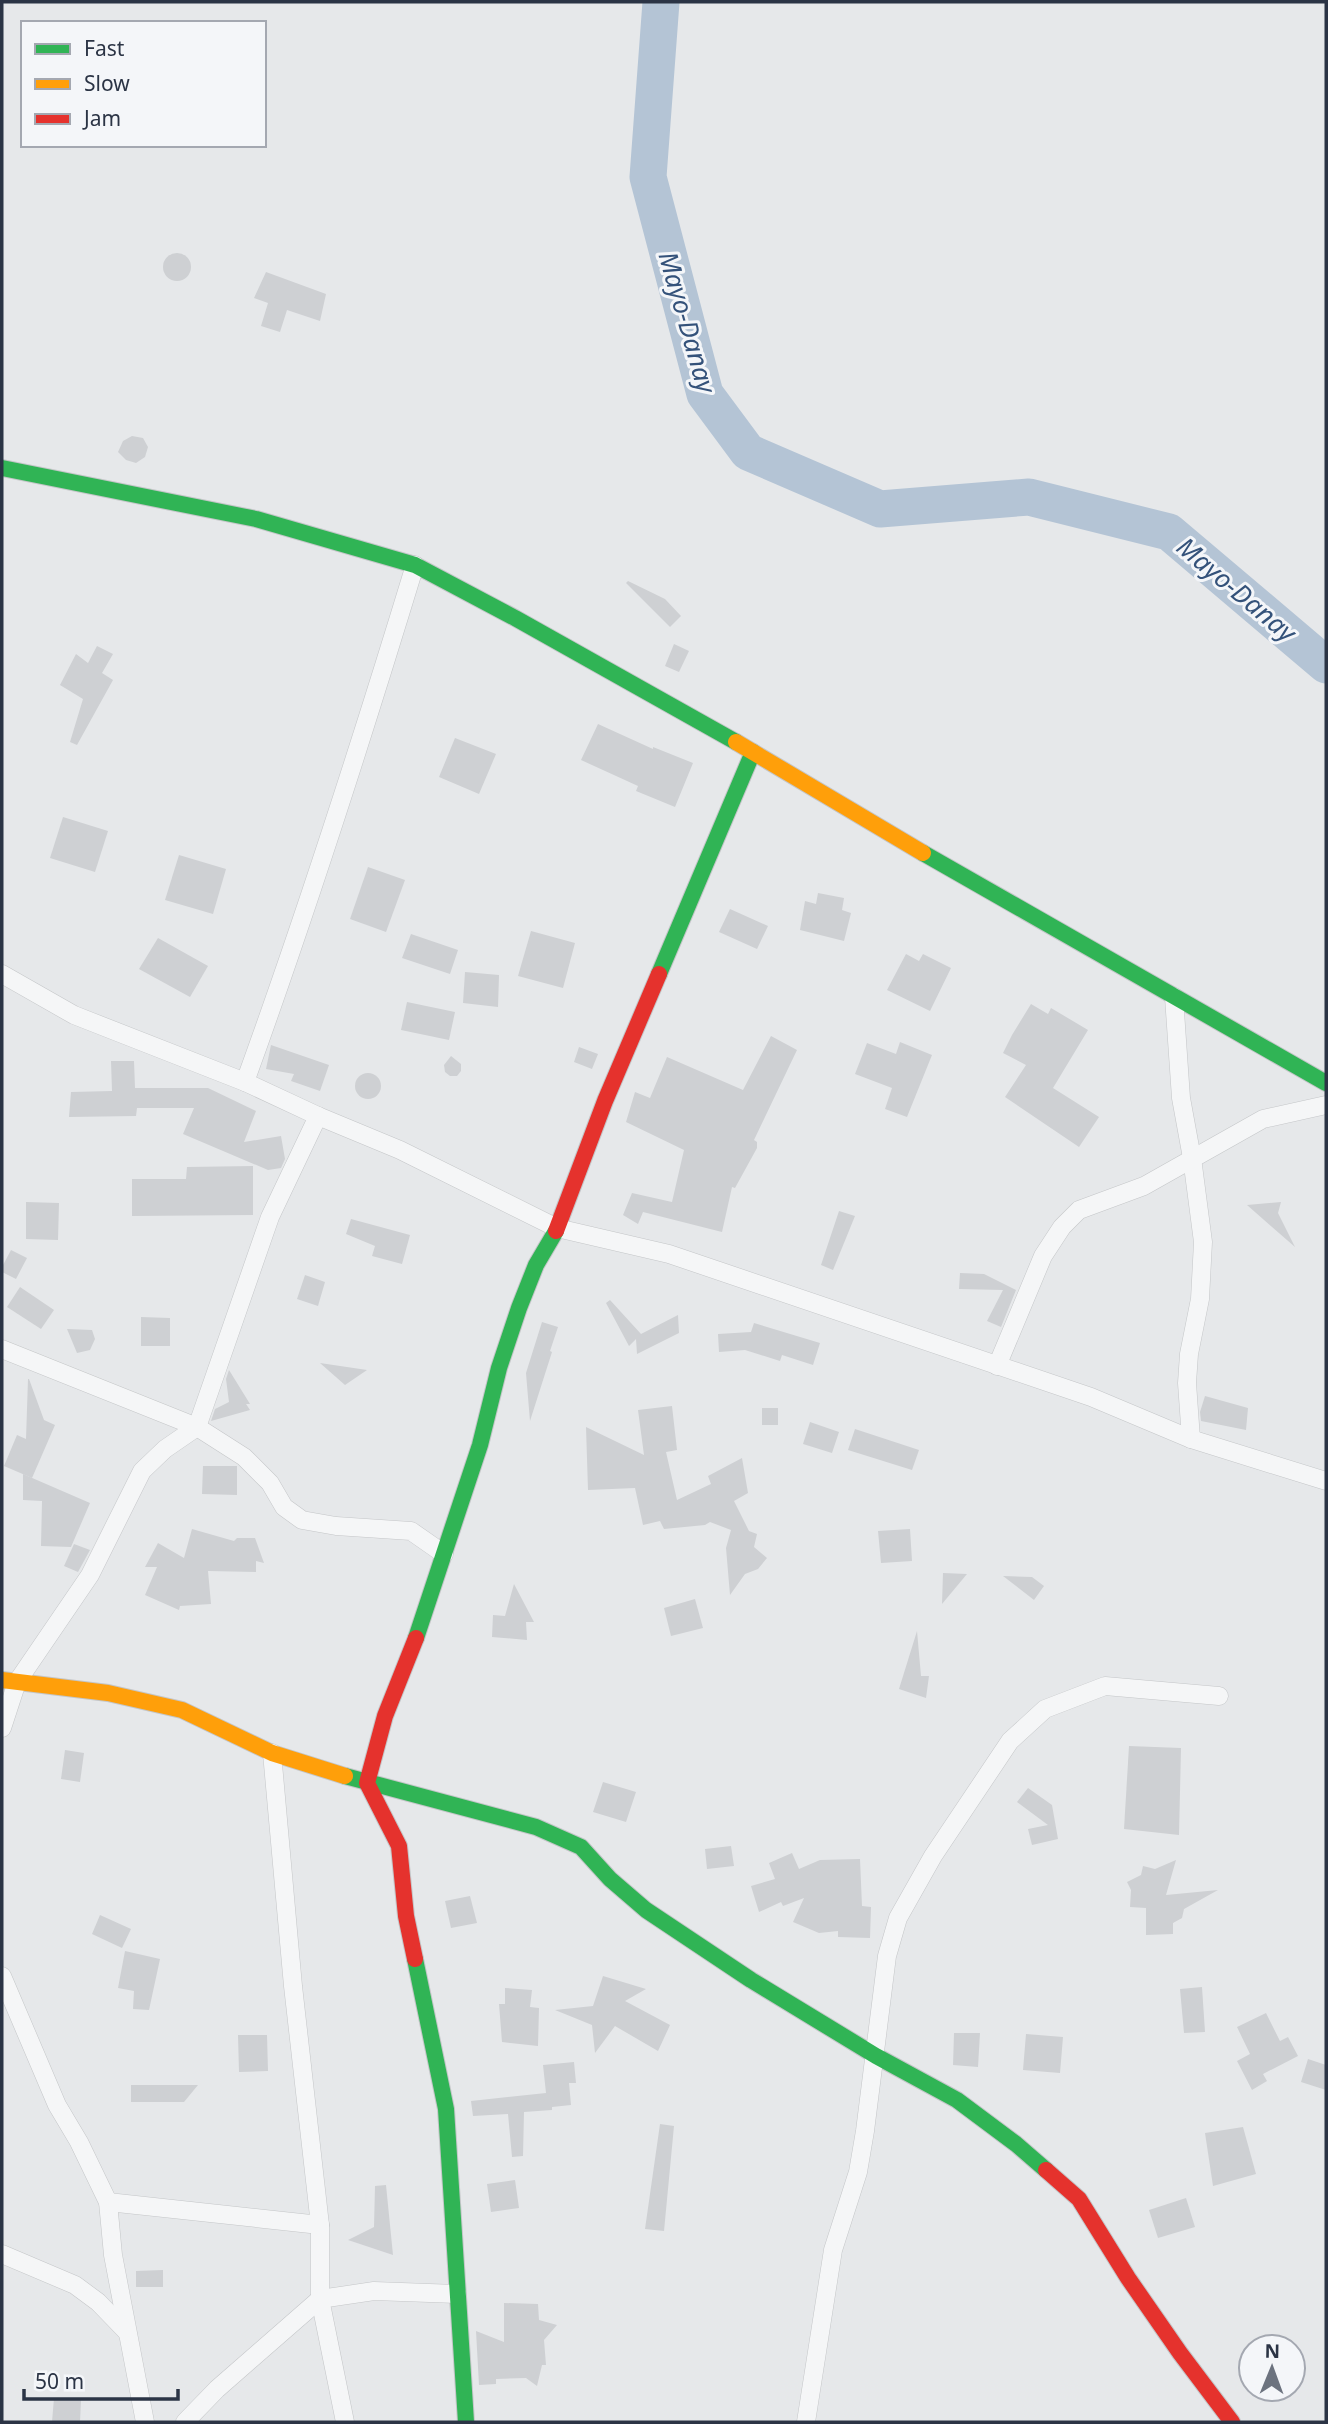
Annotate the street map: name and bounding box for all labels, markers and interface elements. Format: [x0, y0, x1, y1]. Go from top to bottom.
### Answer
legend [21, 21, 266, 147]
text: Fast [84, 34, 125, 62]
text: Slow [84, 69, 130, 97]
text: Jam [82, 104, 121, 132]
water label: Mayo-Danay [651, 247, 726, 399]
water label: Mayo-Danay [1170, 528, 1306, 651]
north arrow [1237, 2333, 1307, 2403]
text: N [1264, 2338, 1280, 2364]
scale bar [24, 2358, 178, 2402]
text: 50 m [35, 2367, 84, 2395]

